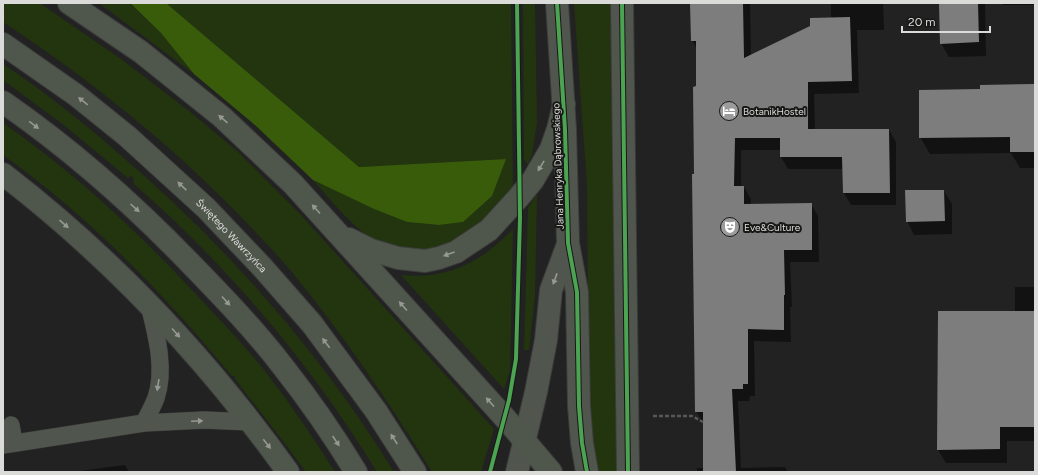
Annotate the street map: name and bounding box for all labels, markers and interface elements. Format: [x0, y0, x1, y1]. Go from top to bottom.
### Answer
scale bar [902, 8, 990, 34]
text: 20 m [908, 15, 936, 29]
one-way arrow [77, 97, 88, 106]
hotel icon: BotanikHostel [718, 100, 740, 122]
street label: Jana Henryka Dąbrowskiego [549, 102, 567, 229]
place label: BotanikHostel [743, 105, 806, 118]
one-way arrow [218, 114, 228, 123]
one-way arrow [29, 121, 40, 130]
one-way arrow [538, 160, 545, 172]
one-way arrow [176, 181, 187, 190]
street label: Świętego Wawrzyńca [194, 196, 270, 275]
one-way arrow [130, 203, 140, 213]
one-way arrow [312, 204, 321, 214]
theatre icon: Eve&Culture [719, 216, 741, 238]
one-way arrow [59, 220, 69, 229]
place label: Eve&Culture [744, 221, 801, 234]
one-way arrow [442, 252, 454, 258]
one-way arrow [552, 274, 558, 286]
one-way arrow [221, 296, 230, 305]
one-way arrow [399, 301, 408, 310]
one-way arrow [171, 328, 180, 339]
one-way arrow [322, 338, 330, 348]
one-way arrow [155, 379, 161, 391]
one-way arrow [485, 397, 495, 407]
one-way arrow [191, 417, 203, 424]
one-way arrow [390, 434, 398, 444]
one-way arrow [332, 435, 340, 446]
one-way arrow [263, 439, 272, 450]

